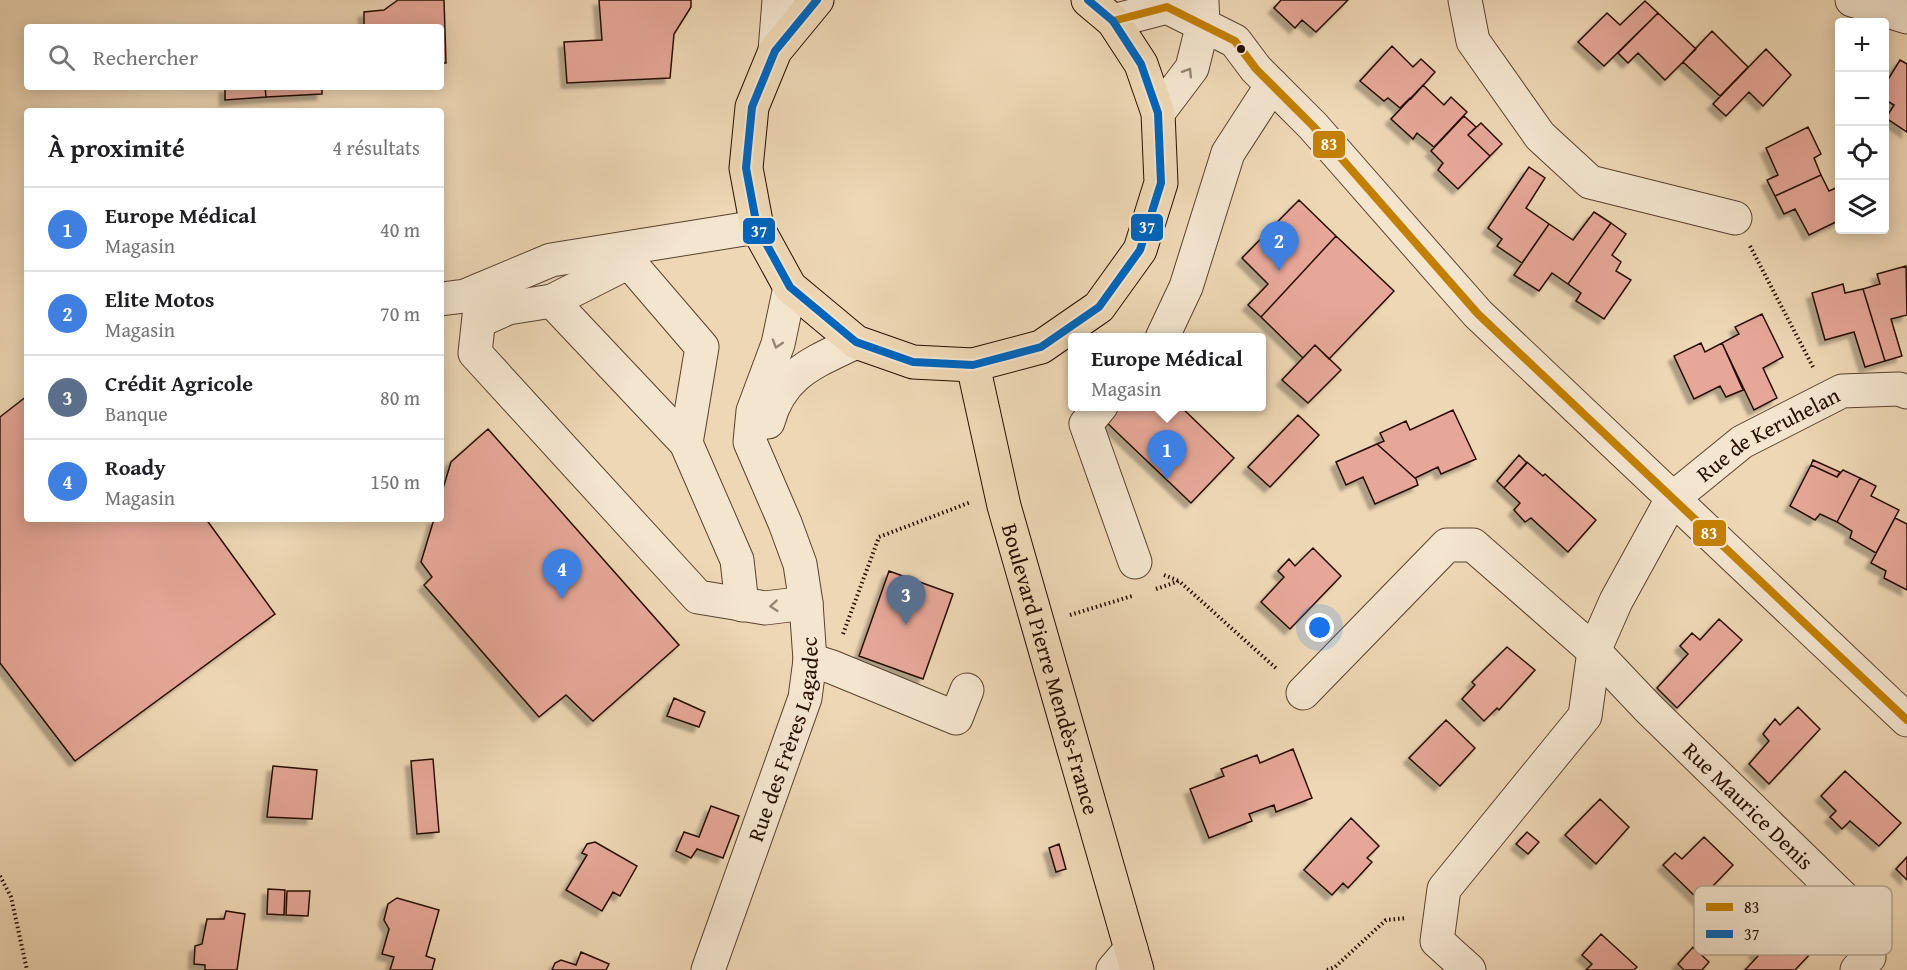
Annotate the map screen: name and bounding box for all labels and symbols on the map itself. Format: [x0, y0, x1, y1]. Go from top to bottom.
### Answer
unlabelled marker [1235, 43, 1247, 55]
one-way arrow [1180, 68, 1192, 78]
line badge: 83 [1312, 130, 1346, 159]
text: 83 [1321, 132, 1337, 156]
line badge: 37 [1130, 213, 1164, 242]
text: 37 [1139, 215, 1155, 239]
line badge: 37 [742, 217, 776, 245]
text: 37 [751, 219, 767, 243]
pin: 2 [1260, 222, 1298, 271]
one-way arrow [772, 338, 784, 349]
street label: Rue de Keruhelan [1689, 379, 1846, 489]
pin: 1 [1148, 430, 1186, 480]
line badge: 83 [1692, 519, 1727, 547]
street label: Boulevard Pierre Mendès-France [994, 520, 1108, 818]
text: 83 [1701, 521, 1717, 545]
pin: 4 [542, 550, 582, 599]
pin: 3 [886, 576, 926, 625]
one-way arrow [769, 599, 779, 612]
your location [1305, 613, 1334, 642]
street label: Rue des Frères Lagadec [739, 636, 826, 846]
street label: Rue Maurice Denis [1676, 735, 1821, 877]
legend [1694, 886, 1892, 955]
text: 83 [1744, 895, 1759, 919]
text: 37 [1744, 922, 1760, 946]

